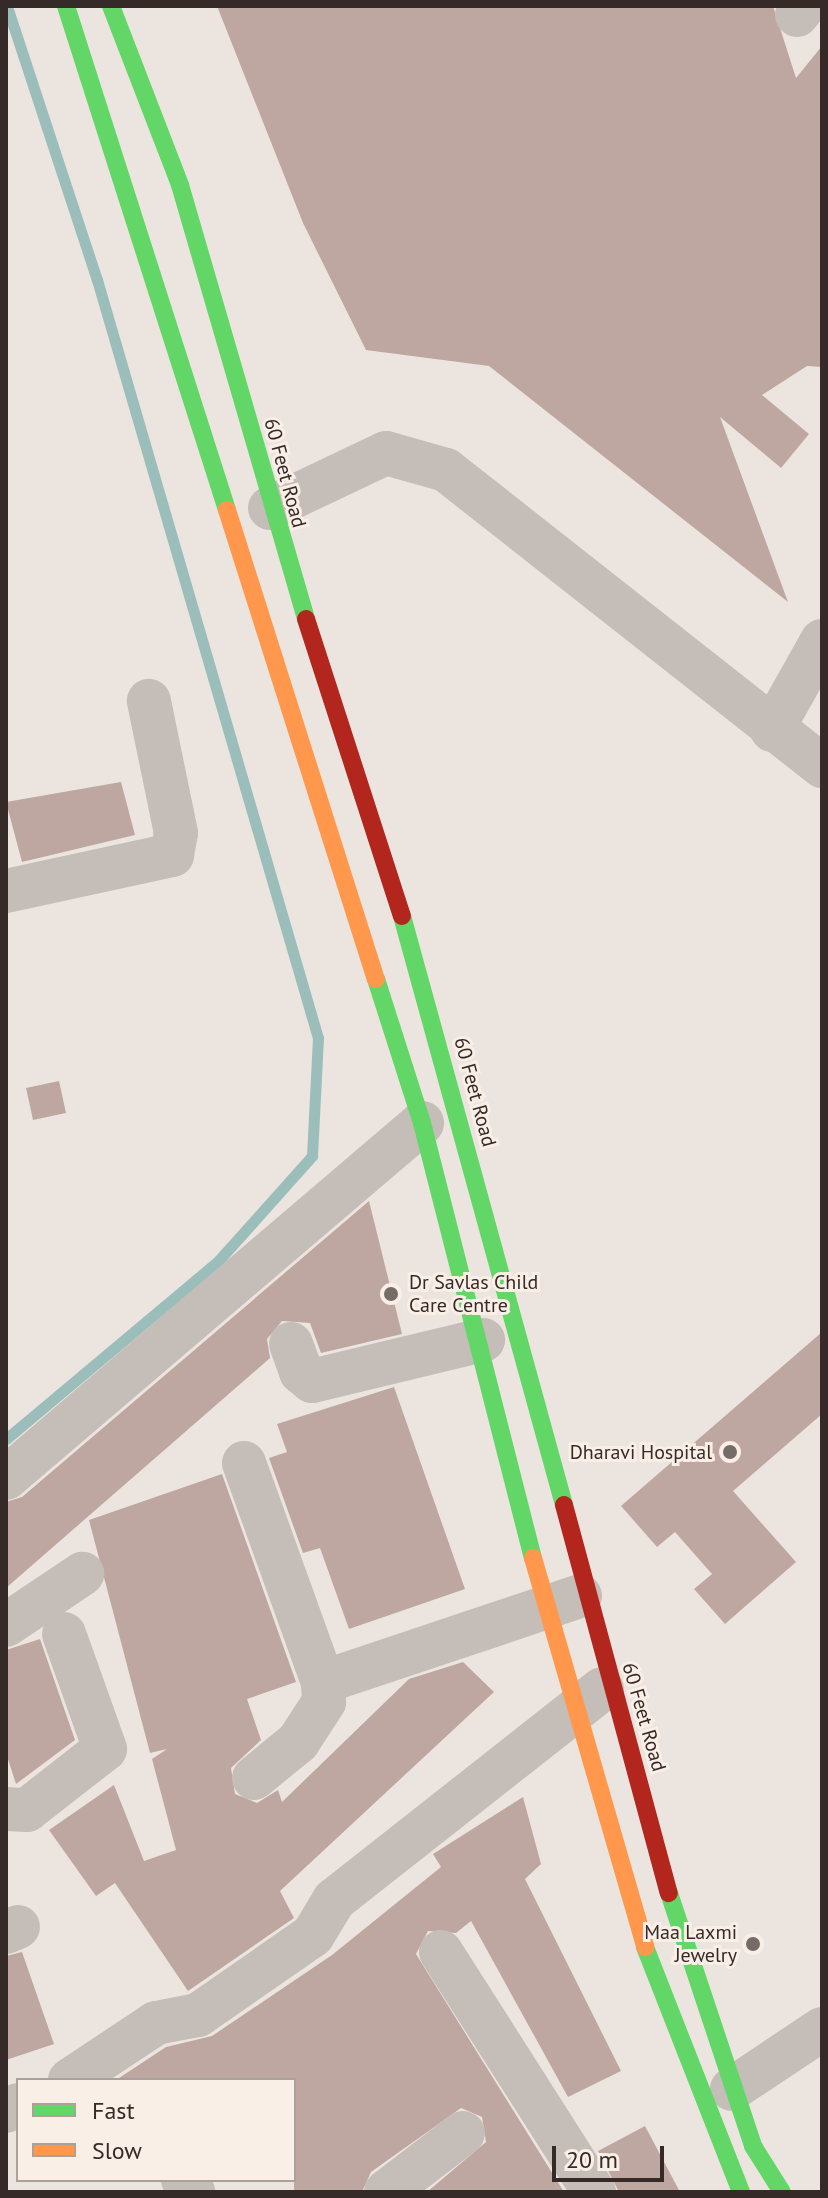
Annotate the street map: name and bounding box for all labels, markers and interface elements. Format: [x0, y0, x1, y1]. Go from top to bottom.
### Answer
street label: 60 Feet Road [259, 416, 311, 530]
street label: 60 Feet Road [449, 1035, 501, 1149]
place label: Dr Savlas Child Care Centre [409, 1270, 538, 1317]
marker: Dr Savlas Child Care Centre [380, 1283, 402, 1305]
place label: Dharavi Hospital [570, 1440, 712, 1464]
marker: Dharavi Hospital [719, 1441, 741, 1463]
street label: 60 Feet Road [617, 1660, 671, 1774]
place label: Maa Laxmi Jewelry [644, 1920, 737, 1967]
marker: Maa Laxmi Jewelry [744, 1935, 762, 1953]
legend [16, 2078, 296, 2182]
text: Fast [92, 2095, 135, 2126]
scale bar [556, 2130, 668, 2180]
text: Slow [92, 2135, 142, 2166]
text: 20 m [566, 2144, 618, 2175]

